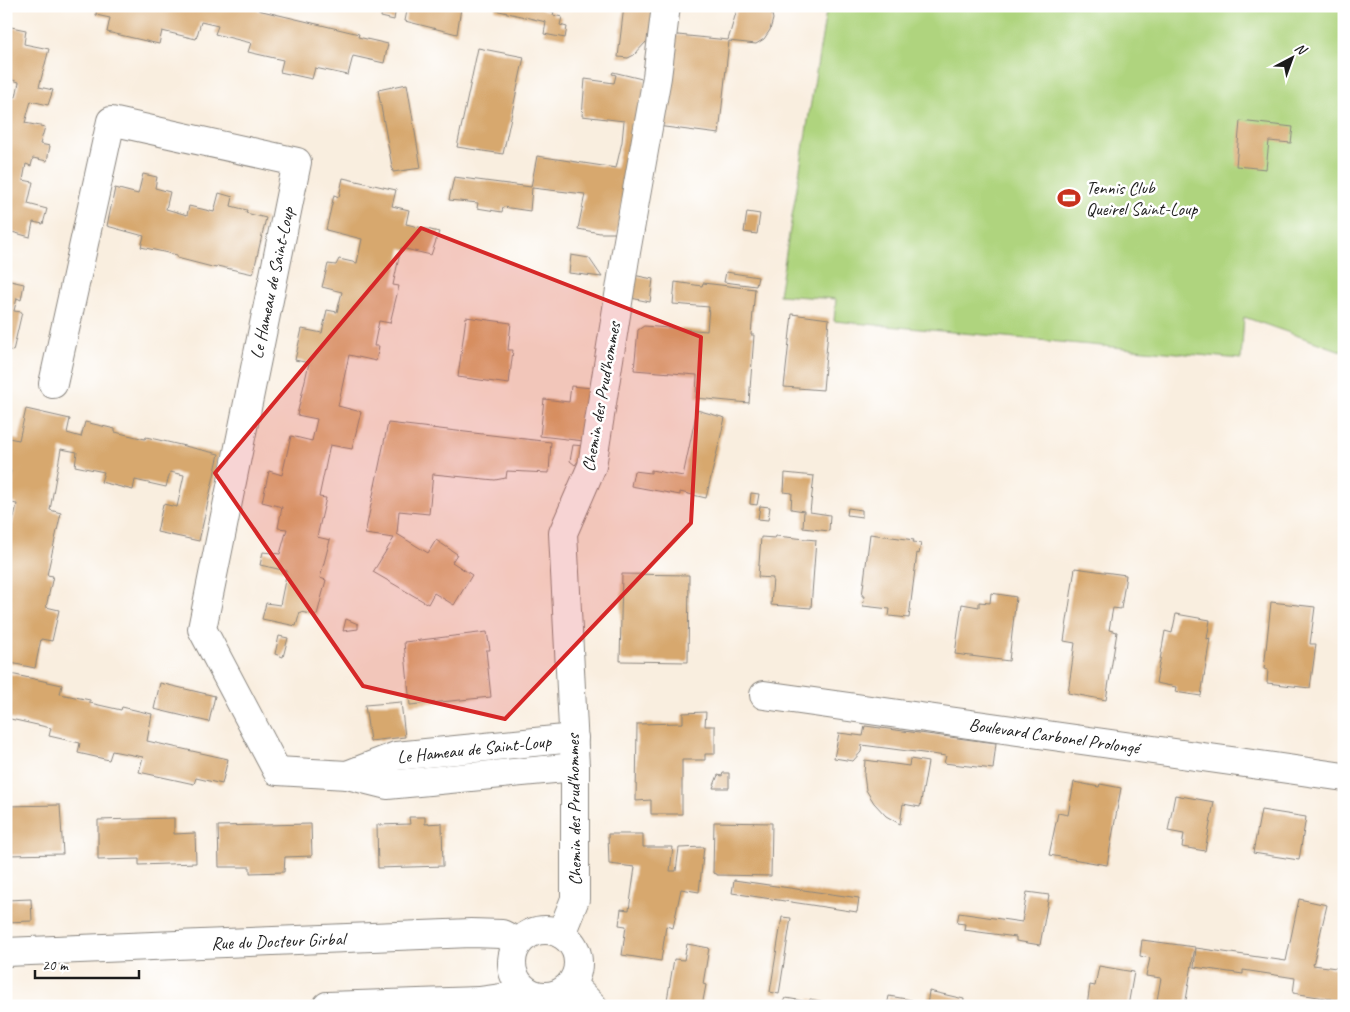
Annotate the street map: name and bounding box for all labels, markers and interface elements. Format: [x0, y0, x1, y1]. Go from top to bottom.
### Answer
north arrow [1268, 32, 1318, 82]
text: N [1291, 39, 1311, 59]
place label: Tennis Club Queirel Saint-Loup [1086, 177, 1199, 220]
sports icon: Tennis Club Queirel Saint-Loup [1056, 185, 1082, 211]
street label: Le Hameau de Saint-Loup [245, 204, 299, 361]
street label: Chemin des Prud'hommes [577, 319, 625, 473]
street label: Boulevard Carbonel Prolongé [967, 713, 1144, 759]
street label: Le Hameau de Saint-Loup [396, 730, 553, 768]
street label: Chemin des Prud'hommes [562, 732, 586, 886]
street label: Rue du Docteur Girbal [211, 928, 348, 954]
scale bar [35, 947, 139, 979]
text: 20 m [42, 956, 69, 975]

